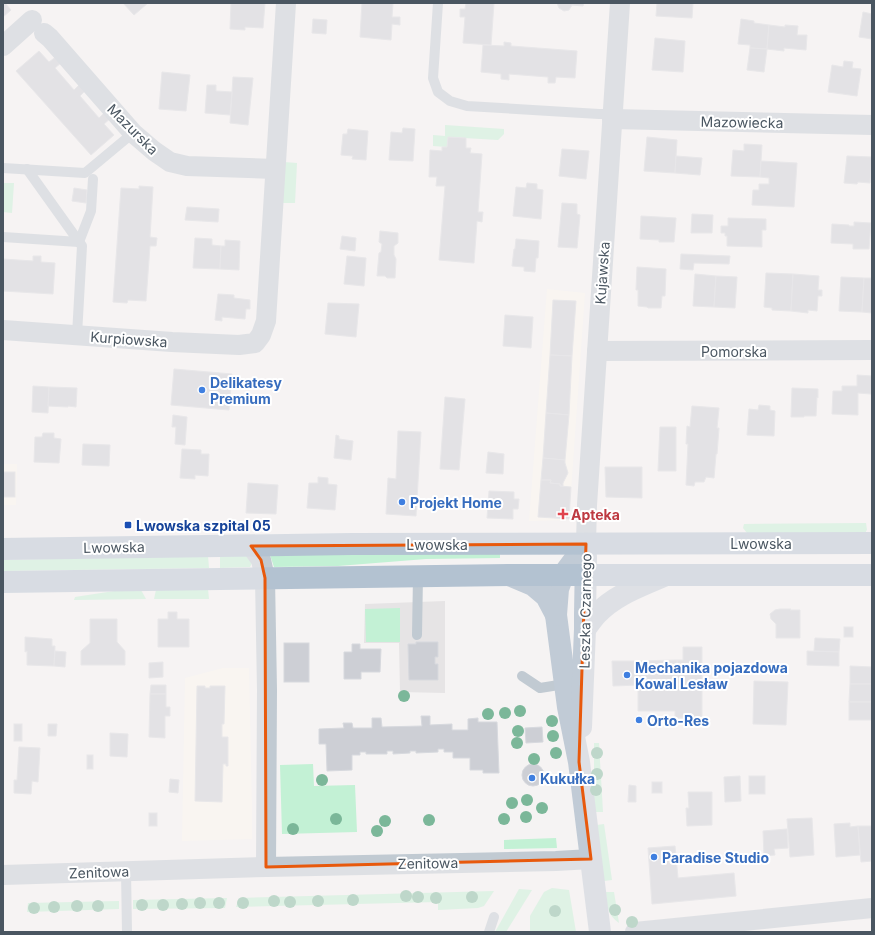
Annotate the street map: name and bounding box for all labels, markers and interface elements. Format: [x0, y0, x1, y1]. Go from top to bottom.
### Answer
street label: Mazurska [104, 100, 162, 158]
street label: Mazowiecka [700, 113, 784, 131]
street label: Kujawska [591, 241, 613, 305]
street label: Kurpiowska [90, 328, 168, 350]
street label: Pomorska [701, 343, 767, 360]
place label: Delikatesy Premium [210, 374, 282, 407]
marker: Delikatesy Premium [197, 385, 207, 395]
place label: Projekt Home [410, 494, 502, 511]
marker: Projekt Home [397, 497, 407, 507]
place label: Apteka [571, 506, 620, 523]
marker: Apteka [558, 509, 568, 519]
place label: Lwowska szpital 05 [136, 517, 271, 534]
marker: Lwowska szpital 05 [123, 520, 133, 530]
street label: Lwowska [730, 535, 792, 552]
street label: Lwowska [406, 536, 468, 553]
street label: Lwowska [83, 538, 145, 556]
street label: Leszka Czarnego [575, 553, 595, 669]
place label: Mechanika pojazdowa Kowal Lesław [635, 659, 788, 692]
marker: Mechanika pojazdowa Kowal Lesław [622, 670, 632, 680]
place label: Orto-Res [647, 712, 709, 729]
marker: Orto-Res [634, 715, 644, 725]
place label: Kukułka [540, 770, 595, 787]
marker: Kukułka [527, 773, 537, 783]
place label: Paradise Studio [662, 849, 769, 866]
marker: Paradise Studio [649, 852, 659, 862]
street label: Zenitowa [398, 854, 458, 872]
street label: Zenitowa [68, 862, 130, 882]

